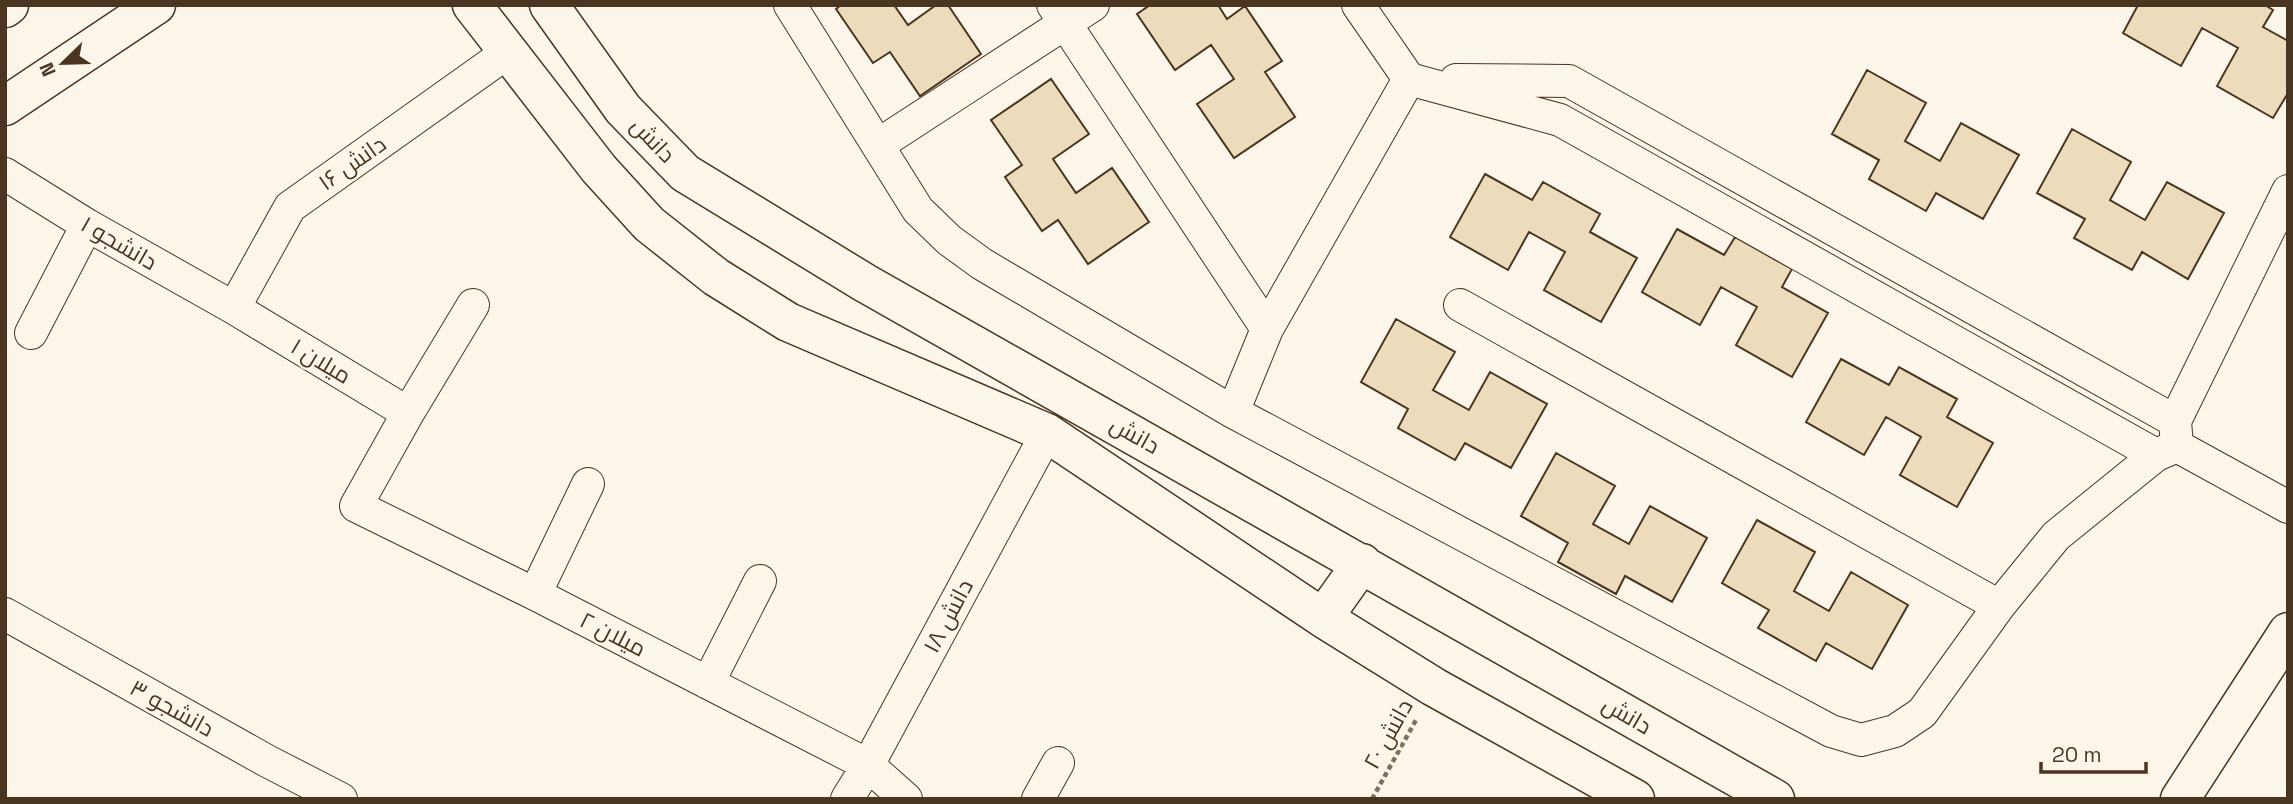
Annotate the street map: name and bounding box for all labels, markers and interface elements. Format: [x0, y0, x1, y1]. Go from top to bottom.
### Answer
north arrow [28, 28, 98, 98]
text: N [34, 59, 62, 80]
street label: دانش [624, 111, 682, 169]
street label: دانش ۱۶ [312, 129, 392, 197]
street label: دانشجو ۱ [75, 209, 163, 277]
street label: میلان ۱ [285, 331, 357, 391]
street label: دانش [1105, 409, 1165, 461]
street label: دانش ۱۸ [916, 574, 980, 658]
street label: میلان ۲ [575, 605, 651, 663]
street label: دانشجو ۳ [125, 673, 219, 743]
street label: دانش [1597, 689, 1657, 741]
street label: دانش ۲۰ [1356, 694, 1420, 774]
scale bar [2041, 730, 2146, 774]
text: 20 m [2052, 741, 2102, 768]

